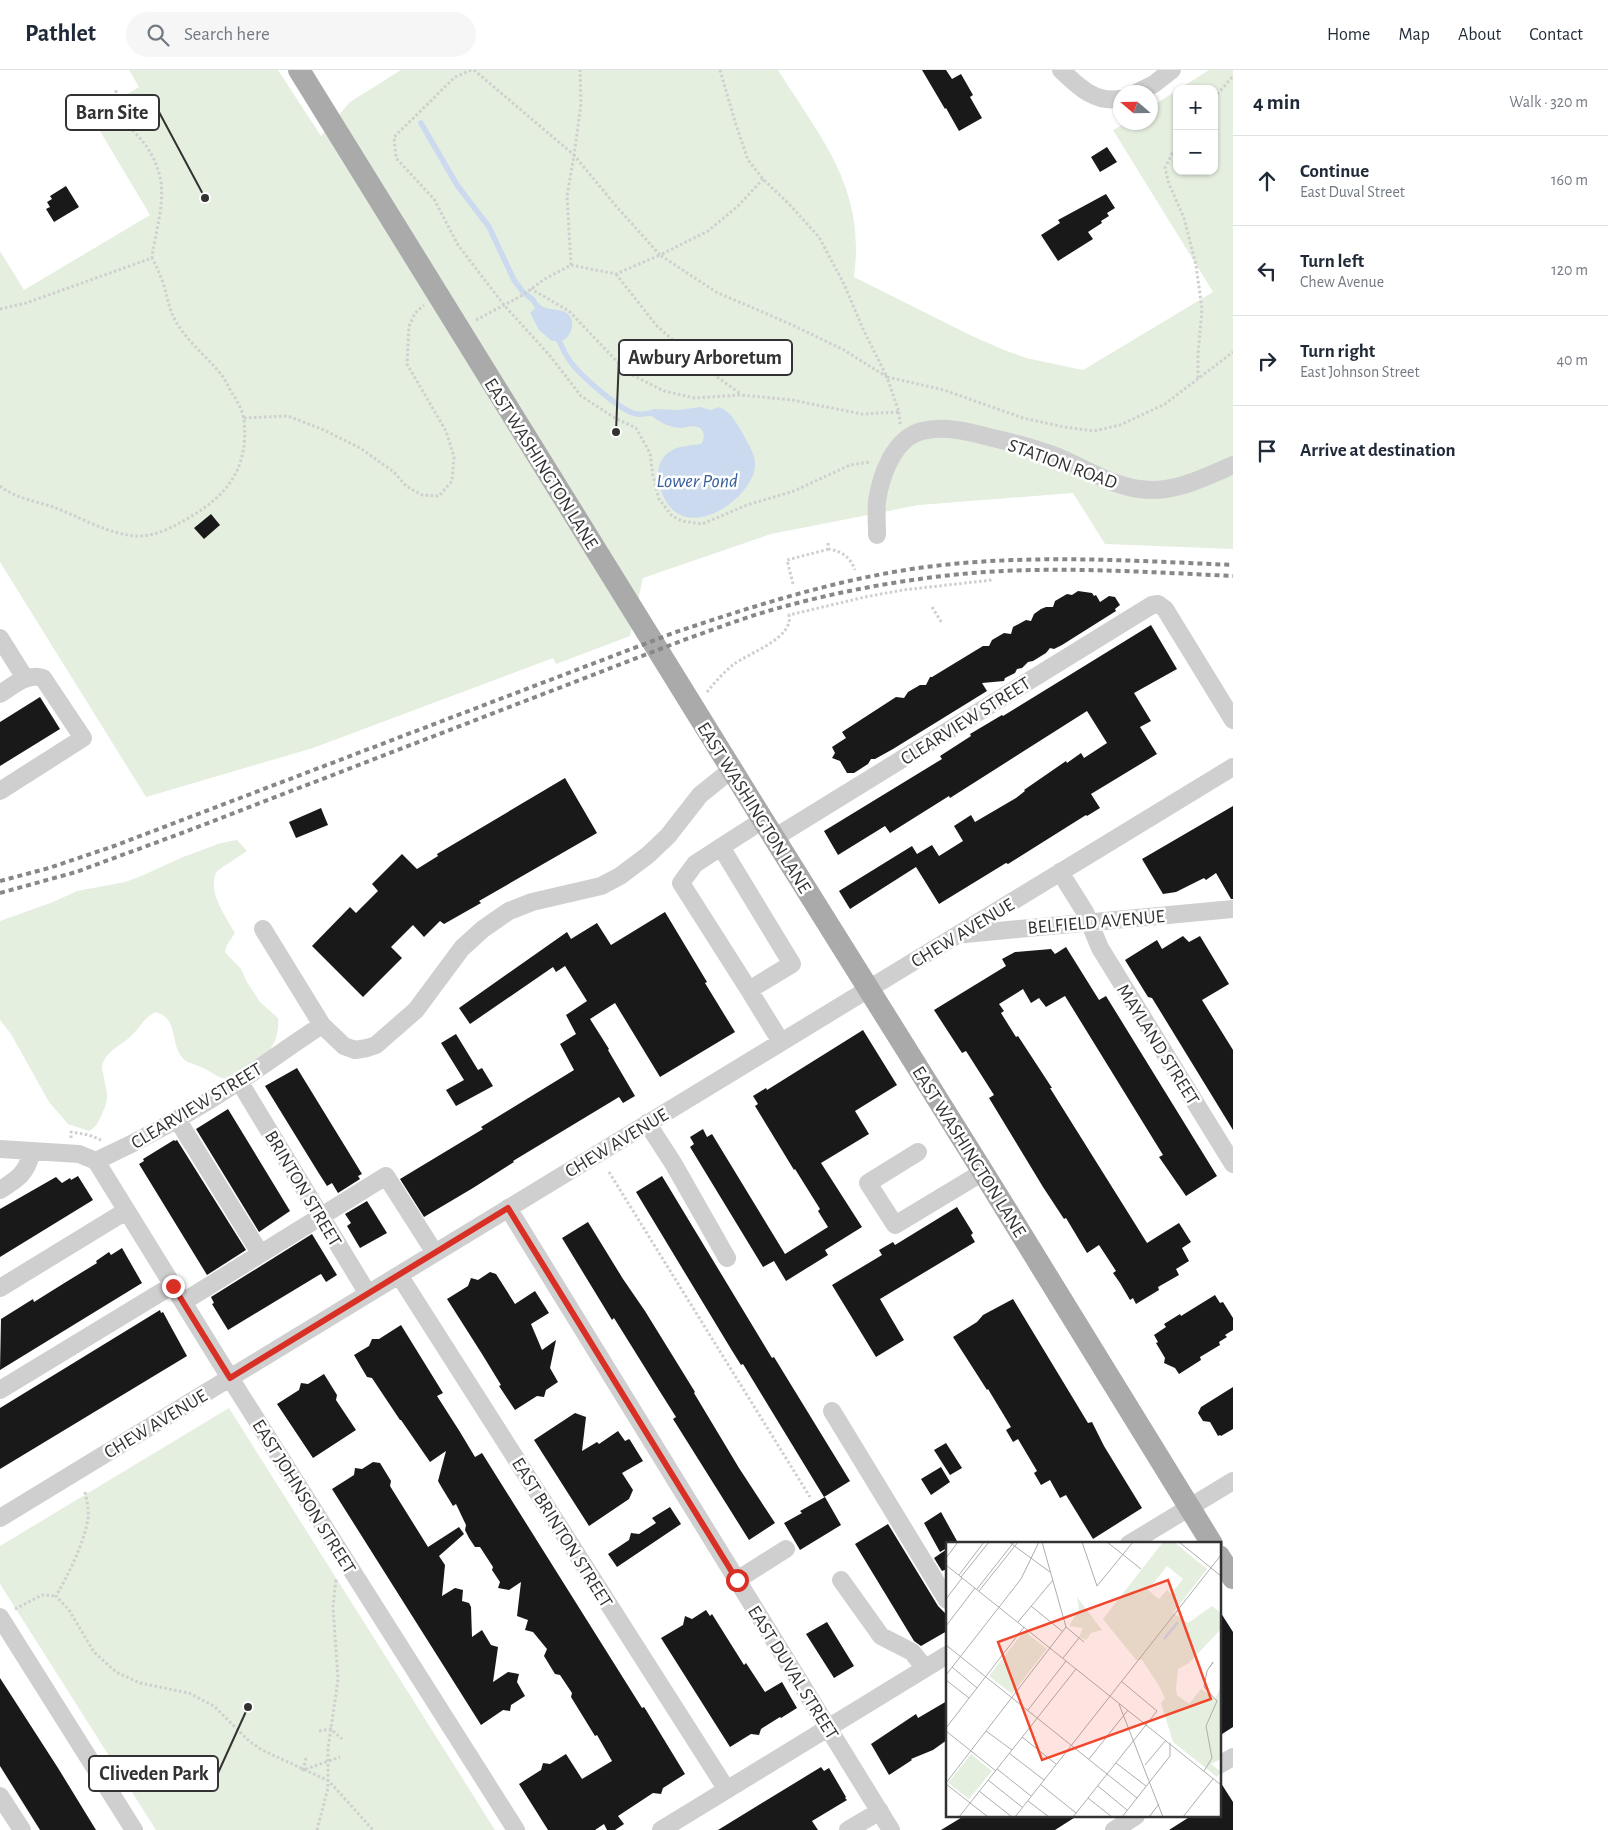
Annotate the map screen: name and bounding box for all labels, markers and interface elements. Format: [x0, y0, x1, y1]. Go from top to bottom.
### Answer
search box [126, 12, 476, 57]
icon: search [144, 21, 172, 49]
text: Pathlet [25, 22, 96, 46]
text: Search here [184, 25, 270, 44]
text: Home [1327, 26, 1370, 44]
text: Map [1398, 26, 1430, 44]
text: About [1458, 26, 1501, 44]
text: Contact [1529, 26, 1583, 44]
north arrow [1113, 85, 1158, 130]
map controls [1173, 85, 1218, 175]
button: + [1173, 85, 1218, 130]
text: 4 min [1253, 92, 1300, 113]
text: Walk · 320 m [1509, 94, 1588, 110]
callout: Barn Site [66, 95, 159, 130]
text: Barn Site [76, 103, 148, 123]
button: − [1173, 130, 1218, 175]
text: Continue [1300, 162, 1369, 181]
icon: ahead [1253, 167, 1281, 195]
text: 160 m [1551, 172, 1588, 188]
text: East Duval Street [1300, 184, 1405, 200]
text: Turn left [1300, 252, 1364, 271]
icon: left [1253, 257, 1281, 285]
text: 120 m [1551, 262, 1588, 278]
text: Chew Avenue [1300, 274, 1384, 290]
callout: Awbury Arboretum [619, 340, 792, 375]
text: Turn right [1300, 342, 1375, 361]
icon: right [1253, 347, 1281, 375]
text: Awbury Arboretum [628, 348, 782, 368]
text: 40 m [1556, 352, 1588, 368]
text: East Johnson Street [1300, 364, 1420, 380]
street label: EAST WASHINGTON LANE [480, 375, 601, 553]
street label: STATION ROAD [1005, 436, 1120, 493]
icon: arrive [1253, 437, 1281, 465]
text: Arrive at destination [1300, 441, 1456, 460]
water label: Lower Pond [656, 471, 738, 491]
street label: CLEARVIEW STREET [897, 674, 1034, 769]
street label: EAST WASHINGTON LANE [693, 719, 814, 897]
street label: CHEW AVENUE [908, 895, 1018, 971]
street label: BELFIELD AVENUE [1027, 907, 1165, 938]
street label: MAYLAND STREET [1113, 981, 1202, 1109]
street label: CLEARVIEW STREET [128, 1060, 266, 1153]
street label: EAST WASHINGTON LANE [908, 1063, 1029, 1241]
street label: CHEW AVENUE [562, 1105, 672, 1181]
street label: BRINTON STREET [261, 1128, 345, 1250]
route end [162, 1275, 185, 1298]
street label: CHEW AVENUE [101, 1386, 211, 1462]
street label: EAST JOHNSON STREET [248, 1416, 359, 1577]
street label: EAST BRINTON STREET [508, 1455, 616, 1611]
inset map [946, 1542, 1220, 1818]
route start [726, 1569, 749, 1592]
street label: EAST DUVAL STREET [744, 1603, 842, 1743]
callout: Cliveden Park [89, 1756, 218, 1791]
text: Cliveden Park [99, 1764, 209, 1784]

